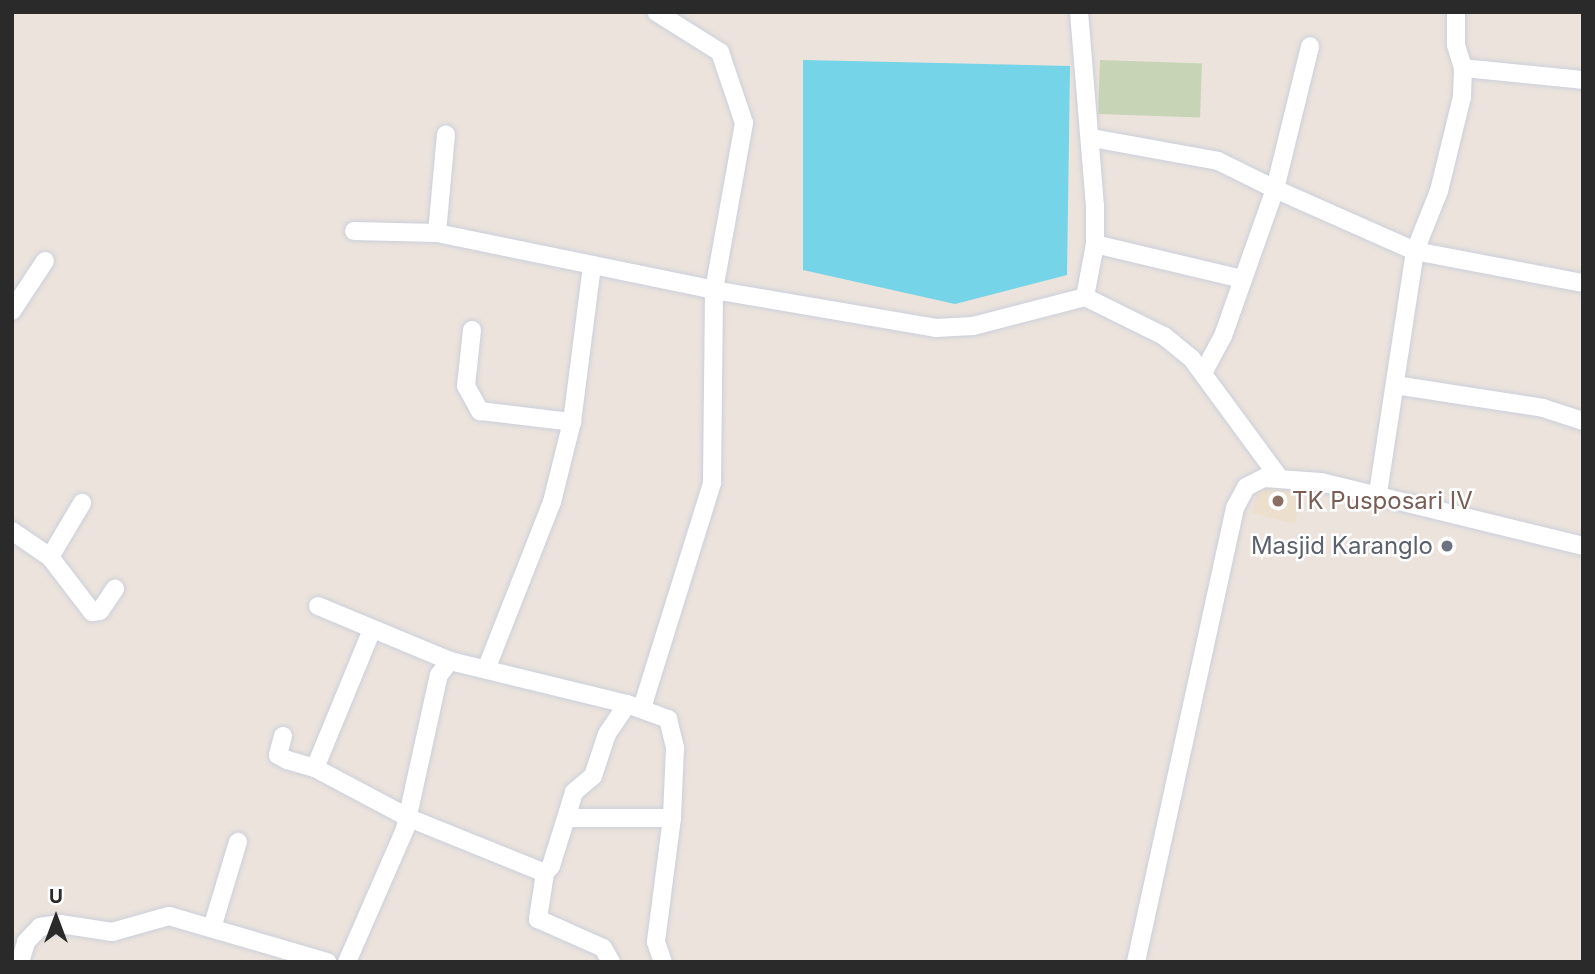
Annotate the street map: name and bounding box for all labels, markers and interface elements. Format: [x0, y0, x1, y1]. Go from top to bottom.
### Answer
place label: TK Pusposari IV [1292, 487, 1473, 515]
marker: TK Pusposari IV [1270, 493, 1286, 509]
place label: Masjid Karanglo [1251, 532, 1433, 560]
marker: Masjid Karanglo [1439, 538, 1455, 554]
north arrow [21, 883, 91, 953]
text: U [49, 885, 63, 908]

